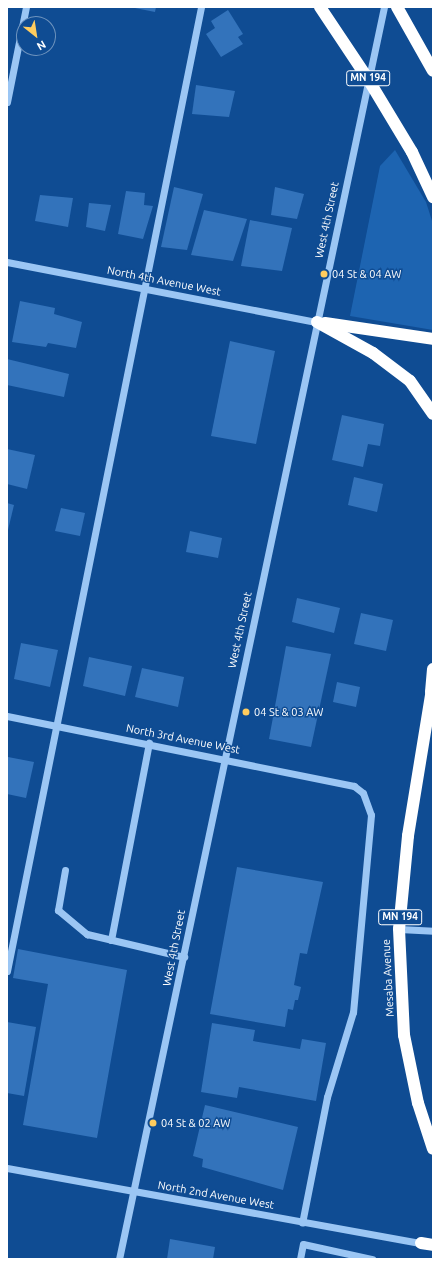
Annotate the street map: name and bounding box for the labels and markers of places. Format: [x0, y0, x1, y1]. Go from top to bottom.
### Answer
place label: 04 St & 04 AW [332, 267, 401, 281]
marker: 04 St & 04 AW [319, 269, 329, 279]
place label: 04 St & 03 AW [254, 705, 323, 719]
marker: 04 St & 03 AW [241, 707, 251, 717]
place label: 04 St & 02 AW [161, 1116, 230, 1130]
marker: 04 St & 02 AW [148, 1118, 158, 1128]

